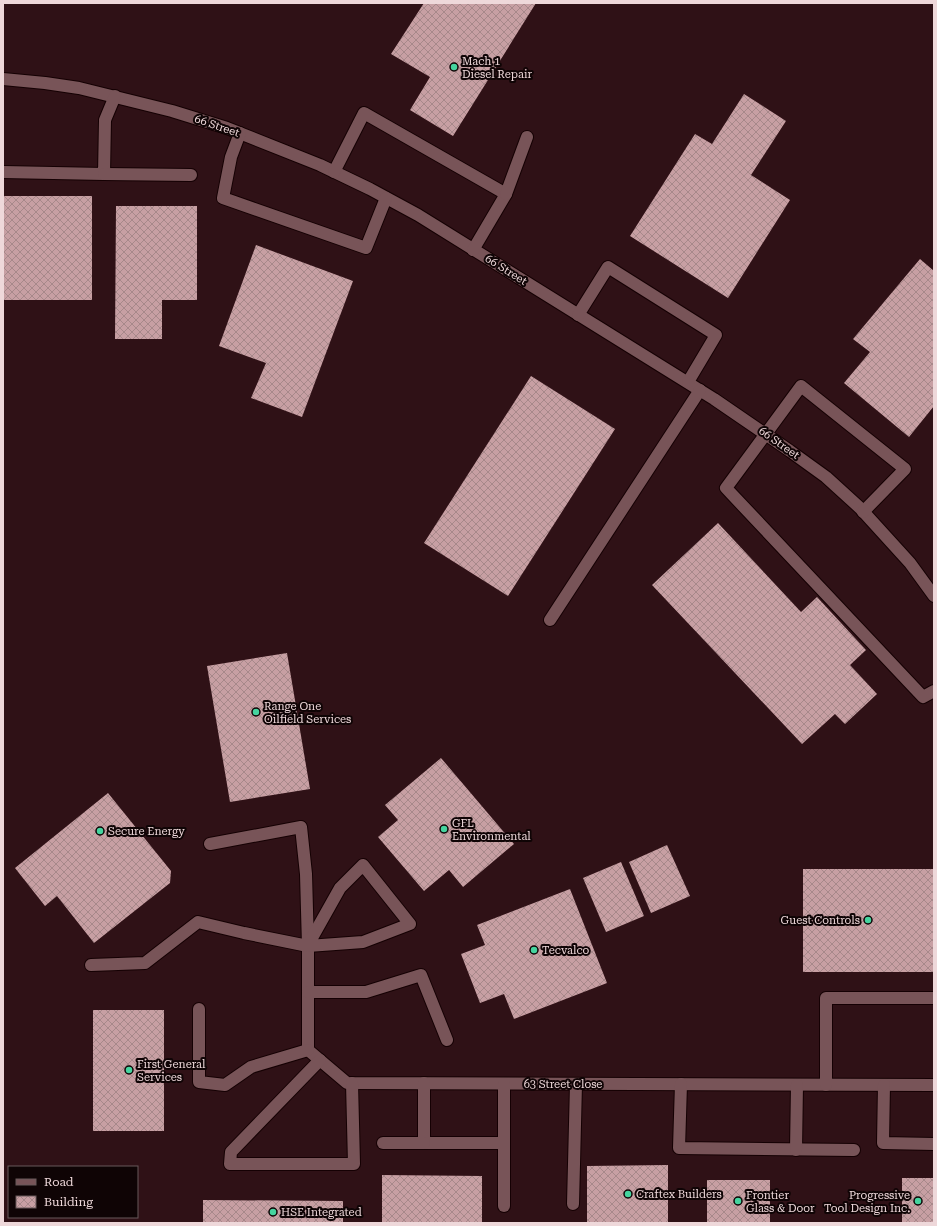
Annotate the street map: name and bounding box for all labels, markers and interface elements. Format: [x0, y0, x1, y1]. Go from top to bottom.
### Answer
place label: Mach 1 Diesel Repair [462, 55, 532, 81]
marker: Mach 1 Diesel Repair [449, 62, 459, 72]
street label: 66 Street [193, 112, 241, 140]
street label: 66 Street [483, 252, 529, 288]
street label: 66 Street [756, 424, 802, 462]
place label: Range One Oilfield Services [264, 700, 351, 726]
marker: Range One Oilfield Services [251, 707, 261, 717]
place label: GFL Environmental [452, 817, 531, 843]
marker: GFL Environmental [439, 824, 449, 834]
place label: Secure Energy [108, 825, 185, 838]
marker: Secure Energy [95, 826, 105, 836]
place label: Guest Controls [780, 914, 860, 927]
marker: Guest Controls [863, 915, 873, 925]
place label: Tecvalco [542, 944, 590, 957]
marker: Tecvalco [529, 945, 539, 955]
place label: First General Services [137, 1058, 206, 1084]
marker: First General Services [124, 1065, 134, 1075]
street label: 63 Street Close [524, 1078, 602, 1091]
legend [8, 1166, 138, 1218]
text: Road [44, 1175, 74, 1189]
place label: Craftex Builders [636, 1188, 722, 1201]
marker: Craftex Builders [623, 1189, 633, 1199]
place label: Frontier Glass & Door [746, 1189, 815, 1215]
place label: Progressive Tool Design Inc. [824, 1189, 910, 1215]
text: Building [44, 1195, 93, 1209]
marker: Frontier Glass & Door [733, 1196, 743, 1206]
marker: Progressive Tool Design Inc. [913, 1196, 923, 1206]
place label: HSE Integrated [281, 1206, 362, 1219]
marker: HSE Integrated [268, 1207, 278, 1217]

